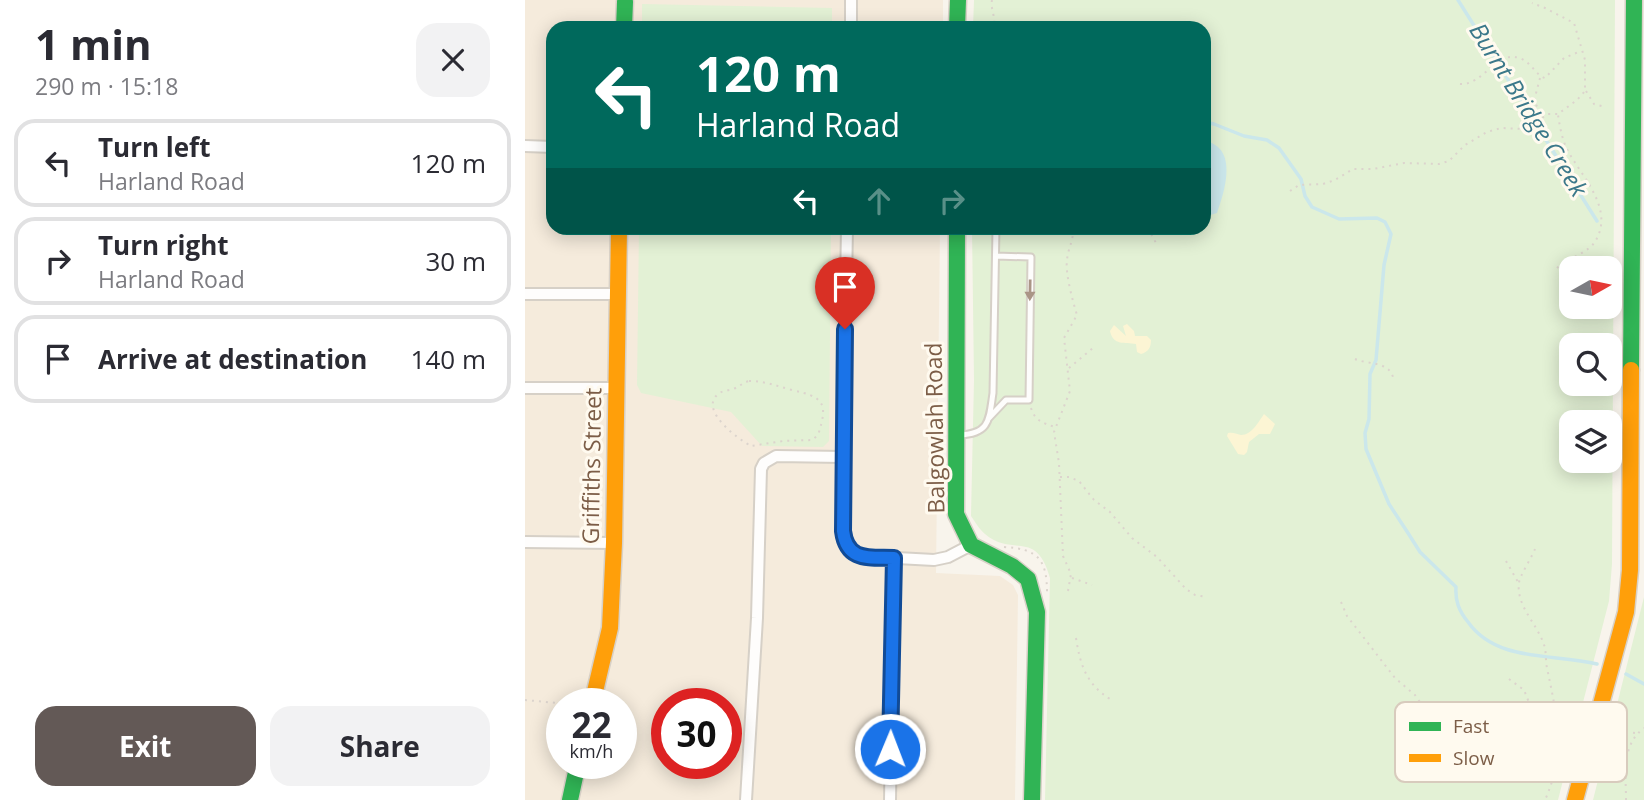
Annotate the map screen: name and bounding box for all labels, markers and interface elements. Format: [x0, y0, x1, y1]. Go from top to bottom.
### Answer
text: 1 min [35, 15, 152, 72]
water label: Burnt Bridge Creek [1462, 16, 1597, 204]
button: close [416, 23, 490, 97]
text: 120 m [696, 40, 841, 106]
icon: left [581, 49, 672, 140]
text: 290 m · 15:18 [35, 70, 178, 102]
text: Harland Road [696, 103, 900, 146]
text: Turn left [98, 129, 210, 165]
icon: left [39, 144, 77, 182]
text: 120 m [411, 145, 486, 181]
text: Harland Road [98, 165, 245, 197]
icon: left [787, 182, 825, 220]
icon: ahead [860, 182, 898, 220]
icon: right [933, 182, 971, 220]
text: Turn right [98, 227, 229, 263]
icon: right [39, 242, 77, 280]
text: 30 m [425, 243, 486, 279]
north arrow [1559, 256, 1622, 318]
map controls [1559, 256, 1622, 473]
pin [815, 257, 875, 329]
text: Harland Road [98, 263, 245, 295]
icon: arrive [826, 268, 864, 306]
one-way arrow [1024, 279, 1036, 301]
button: search [1559, 333, 1622, 396]
icon: arrive [39, 340, 77, 378]
text: Arrive at destination [98, 341, 367, 377]
text: 140 m [411, 341, 486, 377]
street label: Balgowlah Road [917, 342, 951, 514]
street label: Griffiths Street [574, 387, 608, 545]
button: layers [1559, 410, 1622, 473]
speed limit sign: 30 [651, 688, 742, 779]
text: 22 [571, 701, 612, 748]
legend [1395, 702, 1627, 782]
button: Exit [35, 706, 256, 786]
button: Share [270, 706, 490, 786]
position arrow [853, 712, 927, 786]
text: Fast [1453, 713, 1489, 739]
text: km/h [570, 739, 613, 763]
text: Slow [1453, 745, 1495, 771]

